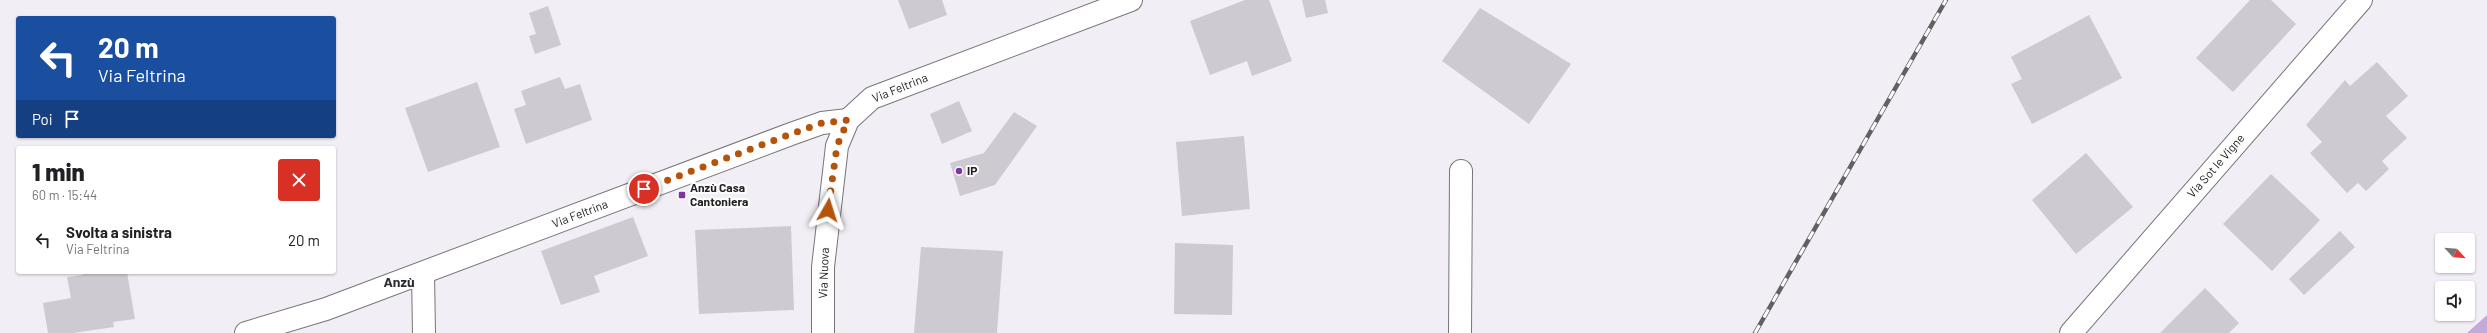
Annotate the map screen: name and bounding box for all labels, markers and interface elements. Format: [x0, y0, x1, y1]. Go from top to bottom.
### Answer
text: 20 m [98, 30, 159, 64]
icon: left [32, 32, 84, 84]
text: Via Feltrina [98, 64, 186, 86]
street label: Via Feltrina [870, 70, 929, 105]
icon: arrive [61, 108, 83, 130]
text: Poi [32, 110, 53, 128]
street label: Via Sot le Vigne [2184, 131, 2247, 200]
text: 1 min [32, 157, 85, 186]
button: close [278, 159, 320, 201]
place label: IP [967, 163, 977, 177]
marker: IP [954, 166, 964, 176]
pin [627, 172, 661, 206]
icon: arrive [633, 178, 655, 200]
place label: Anzù Casa Cantoniera [690, 180, 748, 208]
text: 60 m · 15:44 [32, 187, 97, 203]
position arrow [807, 189, 849, 231]
marker: Anzù Casa Cantoniera [677, 190, 687, 200]
street label: Via Feltrina [550, 196, 609, 230]
text: Svolta a sinistra [66, 223, 172, 241]
icon: left [32, 229, 54, 251]
text: 20 m [288, 231, 320, 249]
north arrow [2435, 233, 2475, 273]
map controls [2435, 233, 2475, 321]
text: Via Feltrina [66, 241, 129, 257]
street label: Via Nuova [815, 247, 831, 299]
district label: Anzù [383, 273, 415, 290]
button: sound [2435, 281, 2475, 321]

